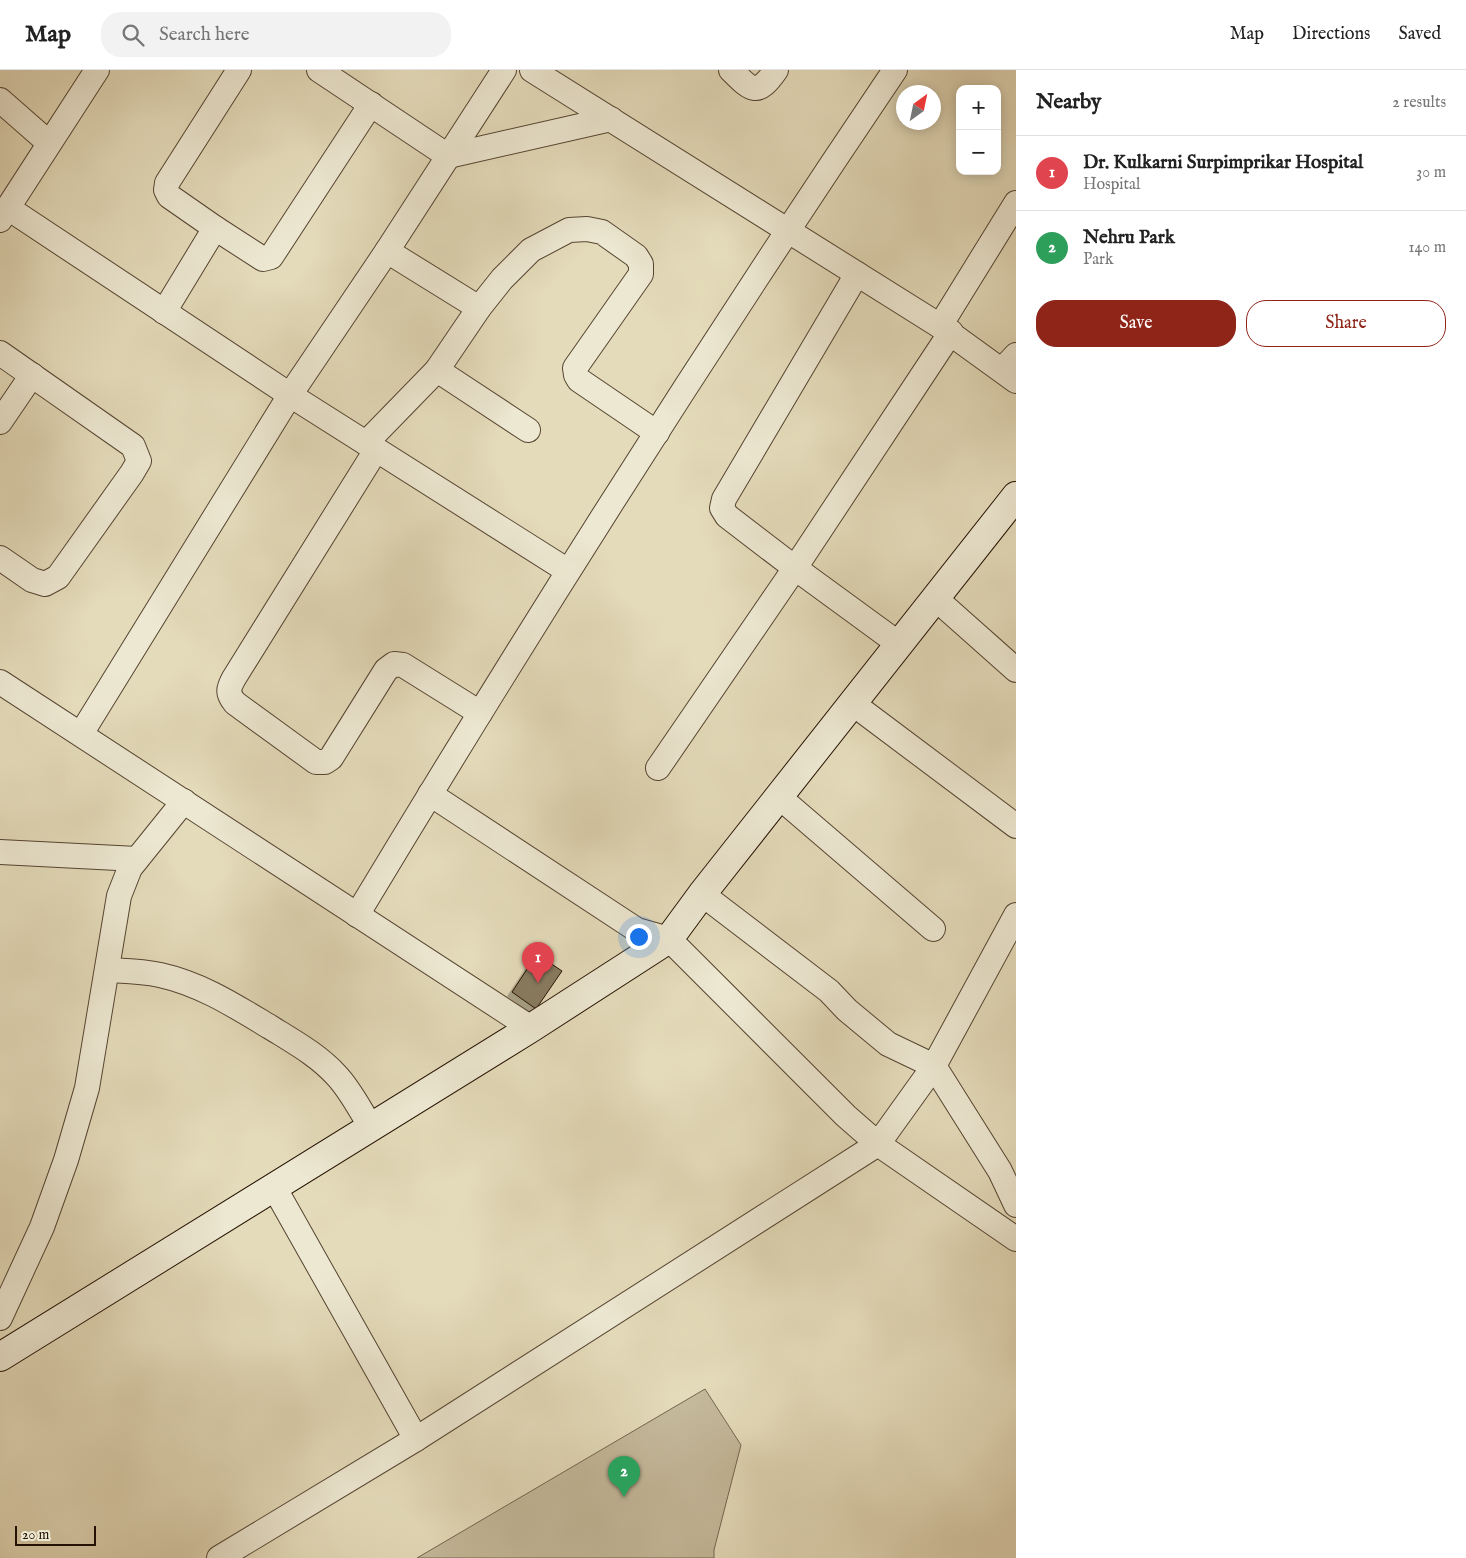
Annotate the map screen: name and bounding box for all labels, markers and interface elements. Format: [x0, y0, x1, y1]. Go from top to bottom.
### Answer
search box [101, 12, 451, 57]
text: Map [25, 19, 71, 50]
icon: search [119, 21, 147, 49]
text: Search here [159, 23, 250, 47]
text: Map [1230, 23, 1264, 46]
text: Directions [1292, 23, 1370, 46]
text: Saved [1398, 23, 1441, 46]
north arrow [896, 85, 941, 130]
map controls [956, 85, 1001, 175]
button: + [956, 85, 1001, 130]
text: Nearby [1036, 89, 1101, 116]
text: 2 results [1392, 93, 1446, 113]
button: − [956, 130, 1001, 175]
text: Dr. Kulkarni Surpimprikar Hospital [1083, 151, 1363, 175]
text: 1 [1049, 163, 1055, 183]
text: 30 m [1416, 163, 1446, 183]
text: Hospital [1083, 175, 1140, 195]
text: Nehru Park [1083, 226, 1175, 250]
text: 2 [1048, 238, 1056, 258]
text: 140 m [1408, 238, 1446, 258]
text: Park [1083, 250, 1113, 270]
button: Save [1036, 300, 1236, 347]
button: Share [1246, 300, 1446, 347]
your location [626, 924, 652, 950]
pin: 1 [522, 942, 554, 983]
pin: 2 [608, 1456, 640, 1497]
scale bar [15, 1523, 96, 1546]
text: 20 m [22, 1526, 49, 1544]

